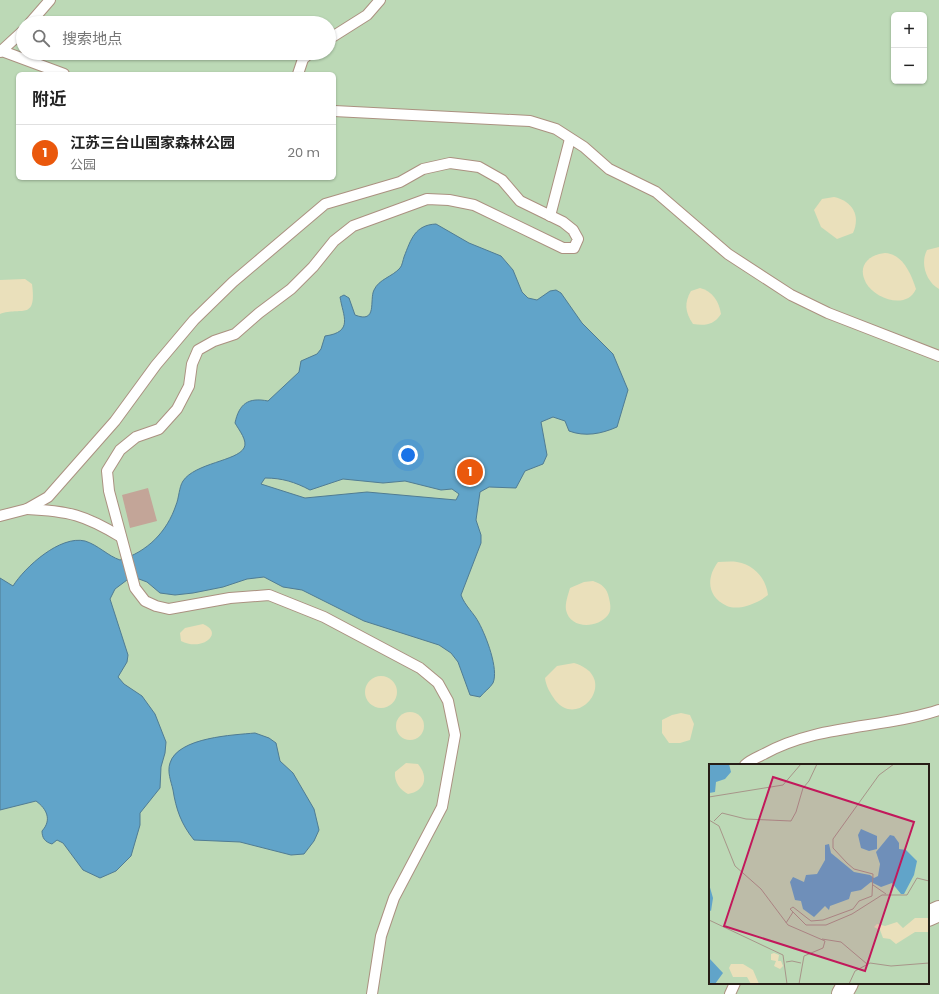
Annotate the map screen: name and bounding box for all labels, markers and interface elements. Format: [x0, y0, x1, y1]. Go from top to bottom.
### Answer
map controls [891, 12, 927, 84]
button: + [891, 12, 927, 48]
search box [16, 16, 336, 60]
icon: search [30, 27, 52, 49]
text: 搜索地点 [62, 28, 122, 49]
button: − [891, 48, 927, 84]
text: 附近 [32, 87, 66, 111]
text: 江苏三台山国家森林公园 [70, 132, 235, 153]
text: 1 [43, 143, 47, 162]
text: 20 m [287, 143, 320, 162]
text: 公园 [70, 155, 96, 174]
your location [398, 445, 418, 465]
pin: 1 [457, 457, 483, 487]
inset map [709, 764, 929, 984]

